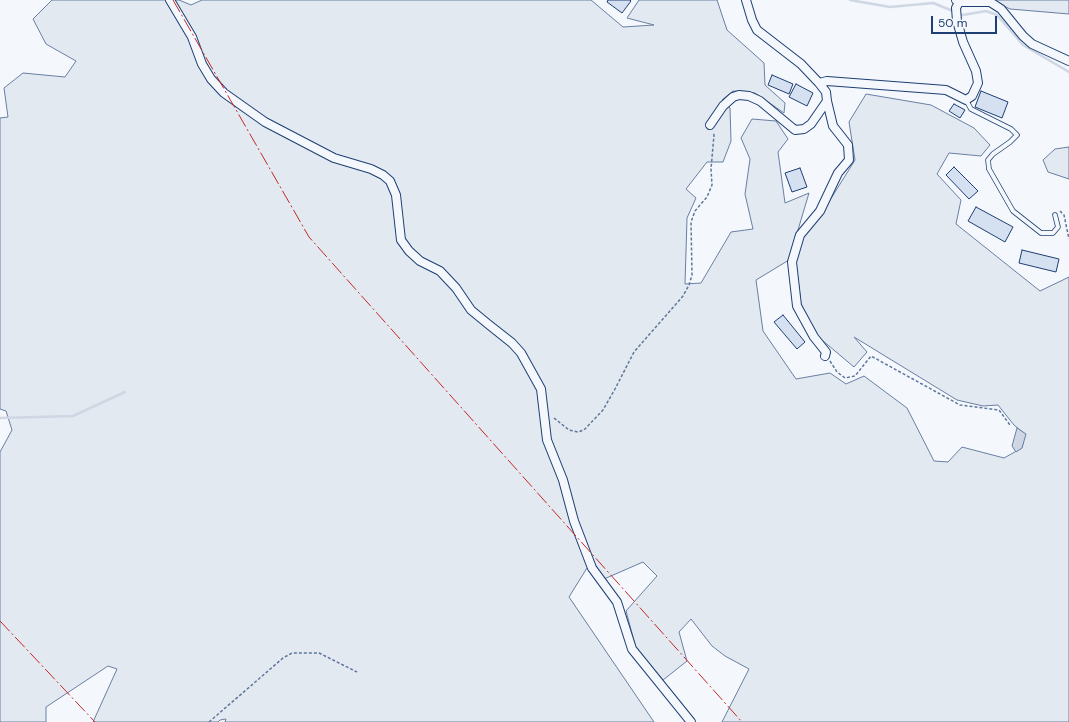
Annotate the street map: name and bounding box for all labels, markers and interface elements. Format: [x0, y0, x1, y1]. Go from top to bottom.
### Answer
scale bar [933, 8, 999, 34]
text: 50 m [938, 15, 967, 31]

